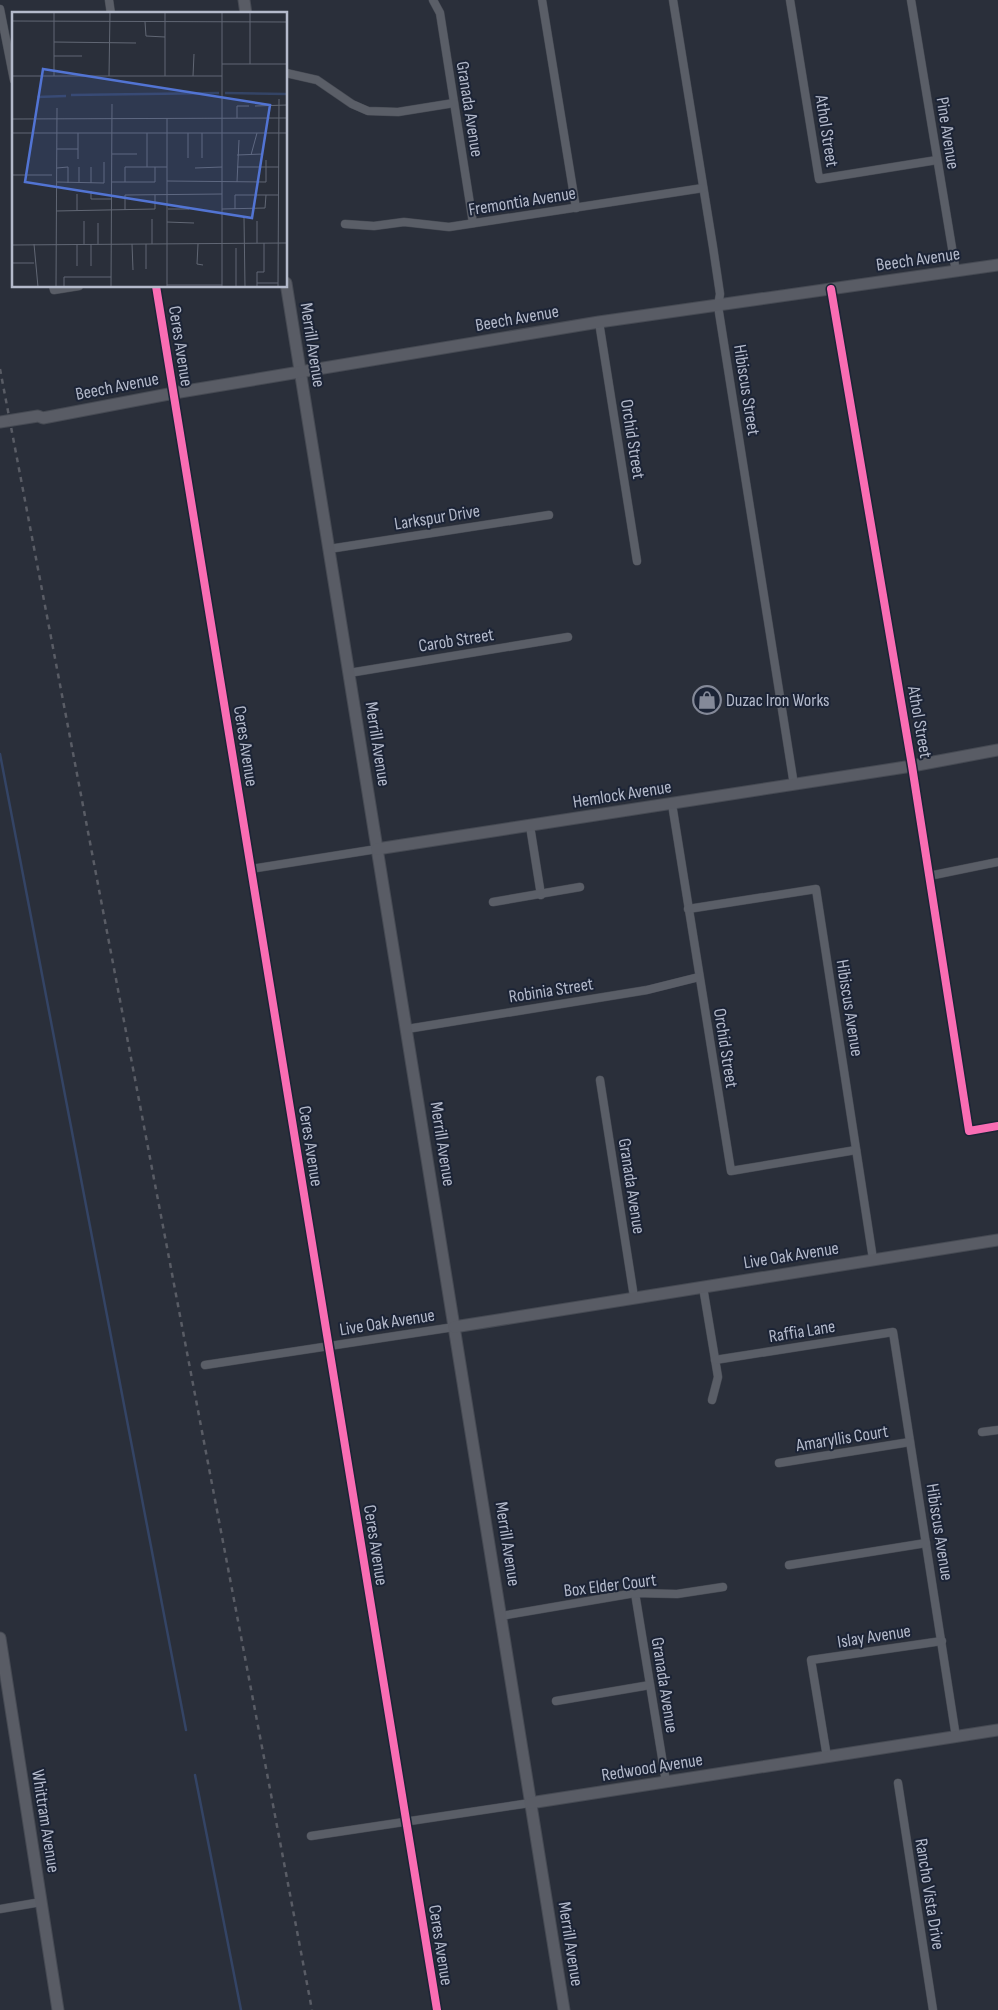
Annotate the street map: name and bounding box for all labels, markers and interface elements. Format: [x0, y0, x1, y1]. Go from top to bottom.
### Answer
inset map [12, 12, 288, 288]
street label: Granada Avenue [452, 60, 487, 159]
street label: Athol Street [810, 93, 843, 169]
street label: Pine Avenue [931, 96, 964, 171]
street label: Fremontia Avenue [467, 183, 577, 220]
street label: Beech Avenue [875, 243, 961, 276]
street label: Merrill Avenue [295, 301, 330, 389]
street label: Beech Avenue [474, 301, 560, 336]
street label: Ceres Avenue [164, 304, 197, 388]
street label: Hibiscus Street [729, 343, 764, 438]
street label: Beech Avenue [74, 368, 160, 405]
street label: Orchid Street [616, 398, 649, 481]
street label: Larkspur Drive [393, 500, 481, 535]
street label: Carob Street [417, 624, 496, 657]
street label: Athol Street [903, 684, 936, 760]
shop icon: Duzac Iron Works [692, 685, 722, 715]
place label: Duzac Iron Works [726, 690, 830, 711]
street label: Merrill Avenue [360, 700, 395, 788]
street label: Ceres Avenue [229, 704, 262, 788]
street label: Hemlock Avenue [571, 776, 673, 813]
street label: Hibiscus Avenue [831, 958, 868, 1058]
street label: Robinia Street [507, 973, 595, 1008]
street label: Orchid Street [709, 1007, 742, 1090]
street label: Merrill Avenue [425, 1100, 460, 1188]
street label: Ceres Avenue [294, 1104, 327, 1188]
street label: Granada Avenue [614, 1137, 649, 1236]
street label: Live Oak Avenue [742, 1238, 840, 1273]
street label: Live Oak Avenue [338, 1305, 436, 1340]
street label: Raffia Lane [767, 1316, 837, 1347]
street label: Amaryllis Court [794, 1421, 890, 1456]
street label: Hibiscus Avenue [921, 1482, 958, 1582]
street label: Merrill Avenue [490, 1500, 525, 1588]
street label: Ceres Avenue [359, 1503, 392, 1587]
street label: Box Elder Court [563, 1569, 658, 1602]
street label: Islay Avenue [836, 1620, 912, 1653]
street label: Granada Avenue [647, 1636, 682, 1735]
street label: Redwood Avenue [600, 1749, 704, 1786]
street label: Whittram Avenue [27, 1768, 64, 1874]
street label: Rancho Vista Drive [910, 1837, 949, 1951]
street label: Merrill Avenue [553, 1900, 588, 1988]
street label: Ceres Avenue [424, 1903, 457, 1987]

